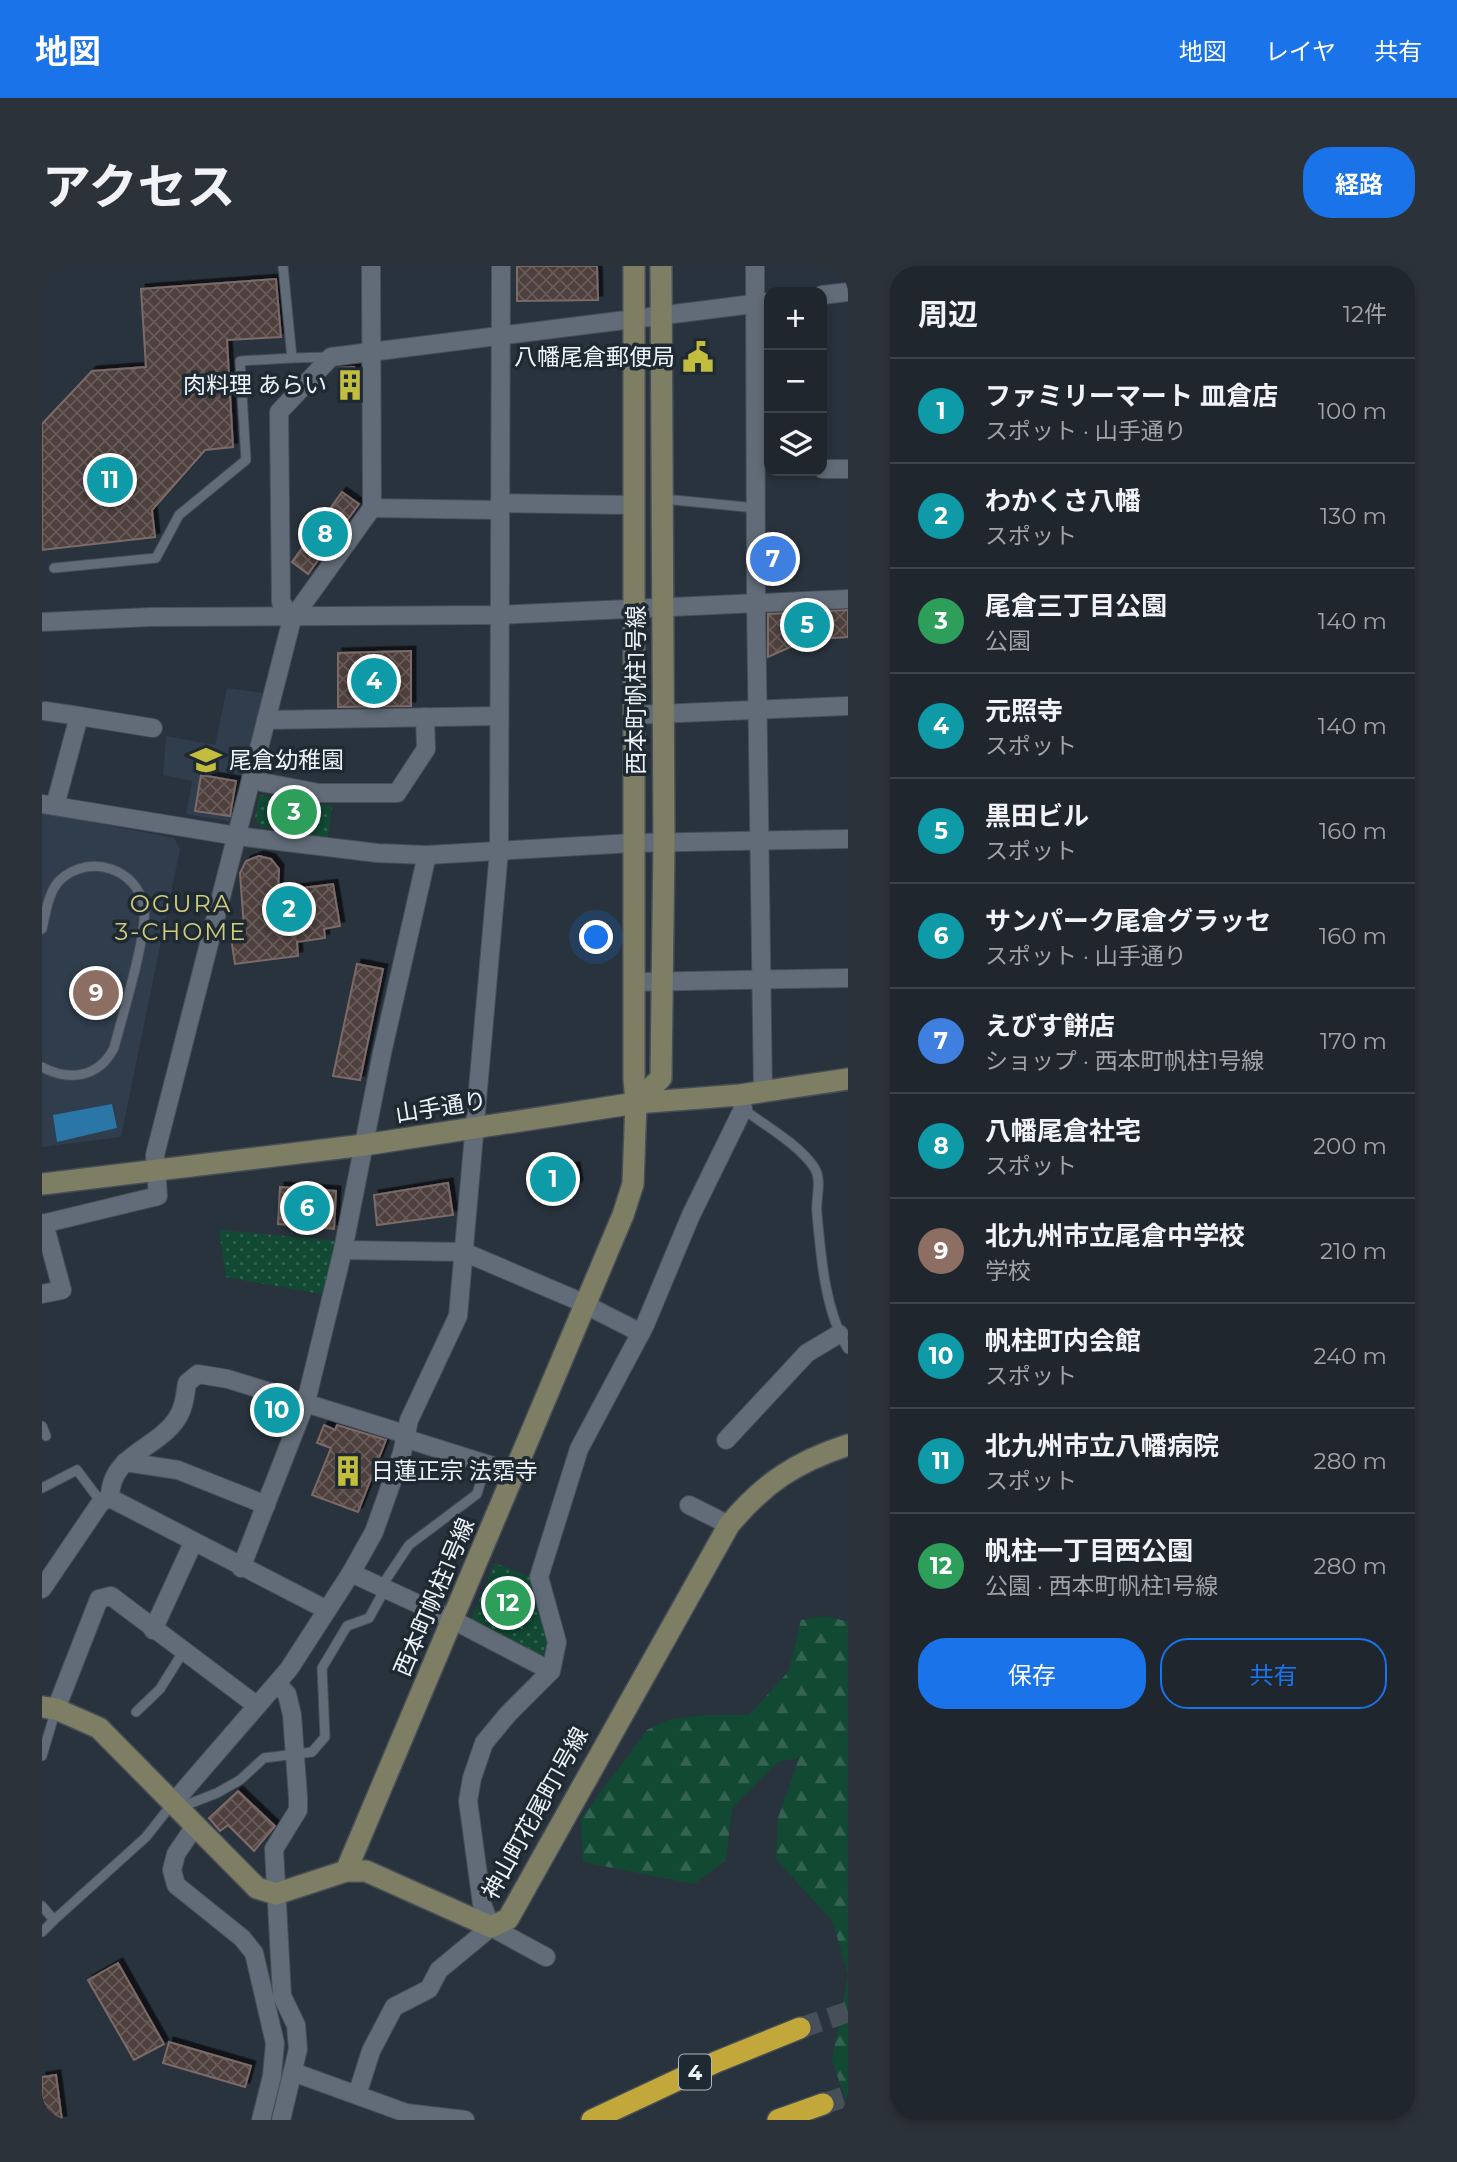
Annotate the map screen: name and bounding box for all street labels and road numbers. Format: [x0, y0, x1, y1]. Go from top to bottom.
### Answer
street label: 西本町帆柱1号線 [622, 605, 650, 775]
street label: 山手通り [393, 1086, 489, 1128]
street label: 西本町帆柱1号線 [388, 1514, 480, 1680]
street label: 神山町花尾町1号線 [476, 1722, 594, 1904]
road number: 4 [679, 2054, 711, 2090]

